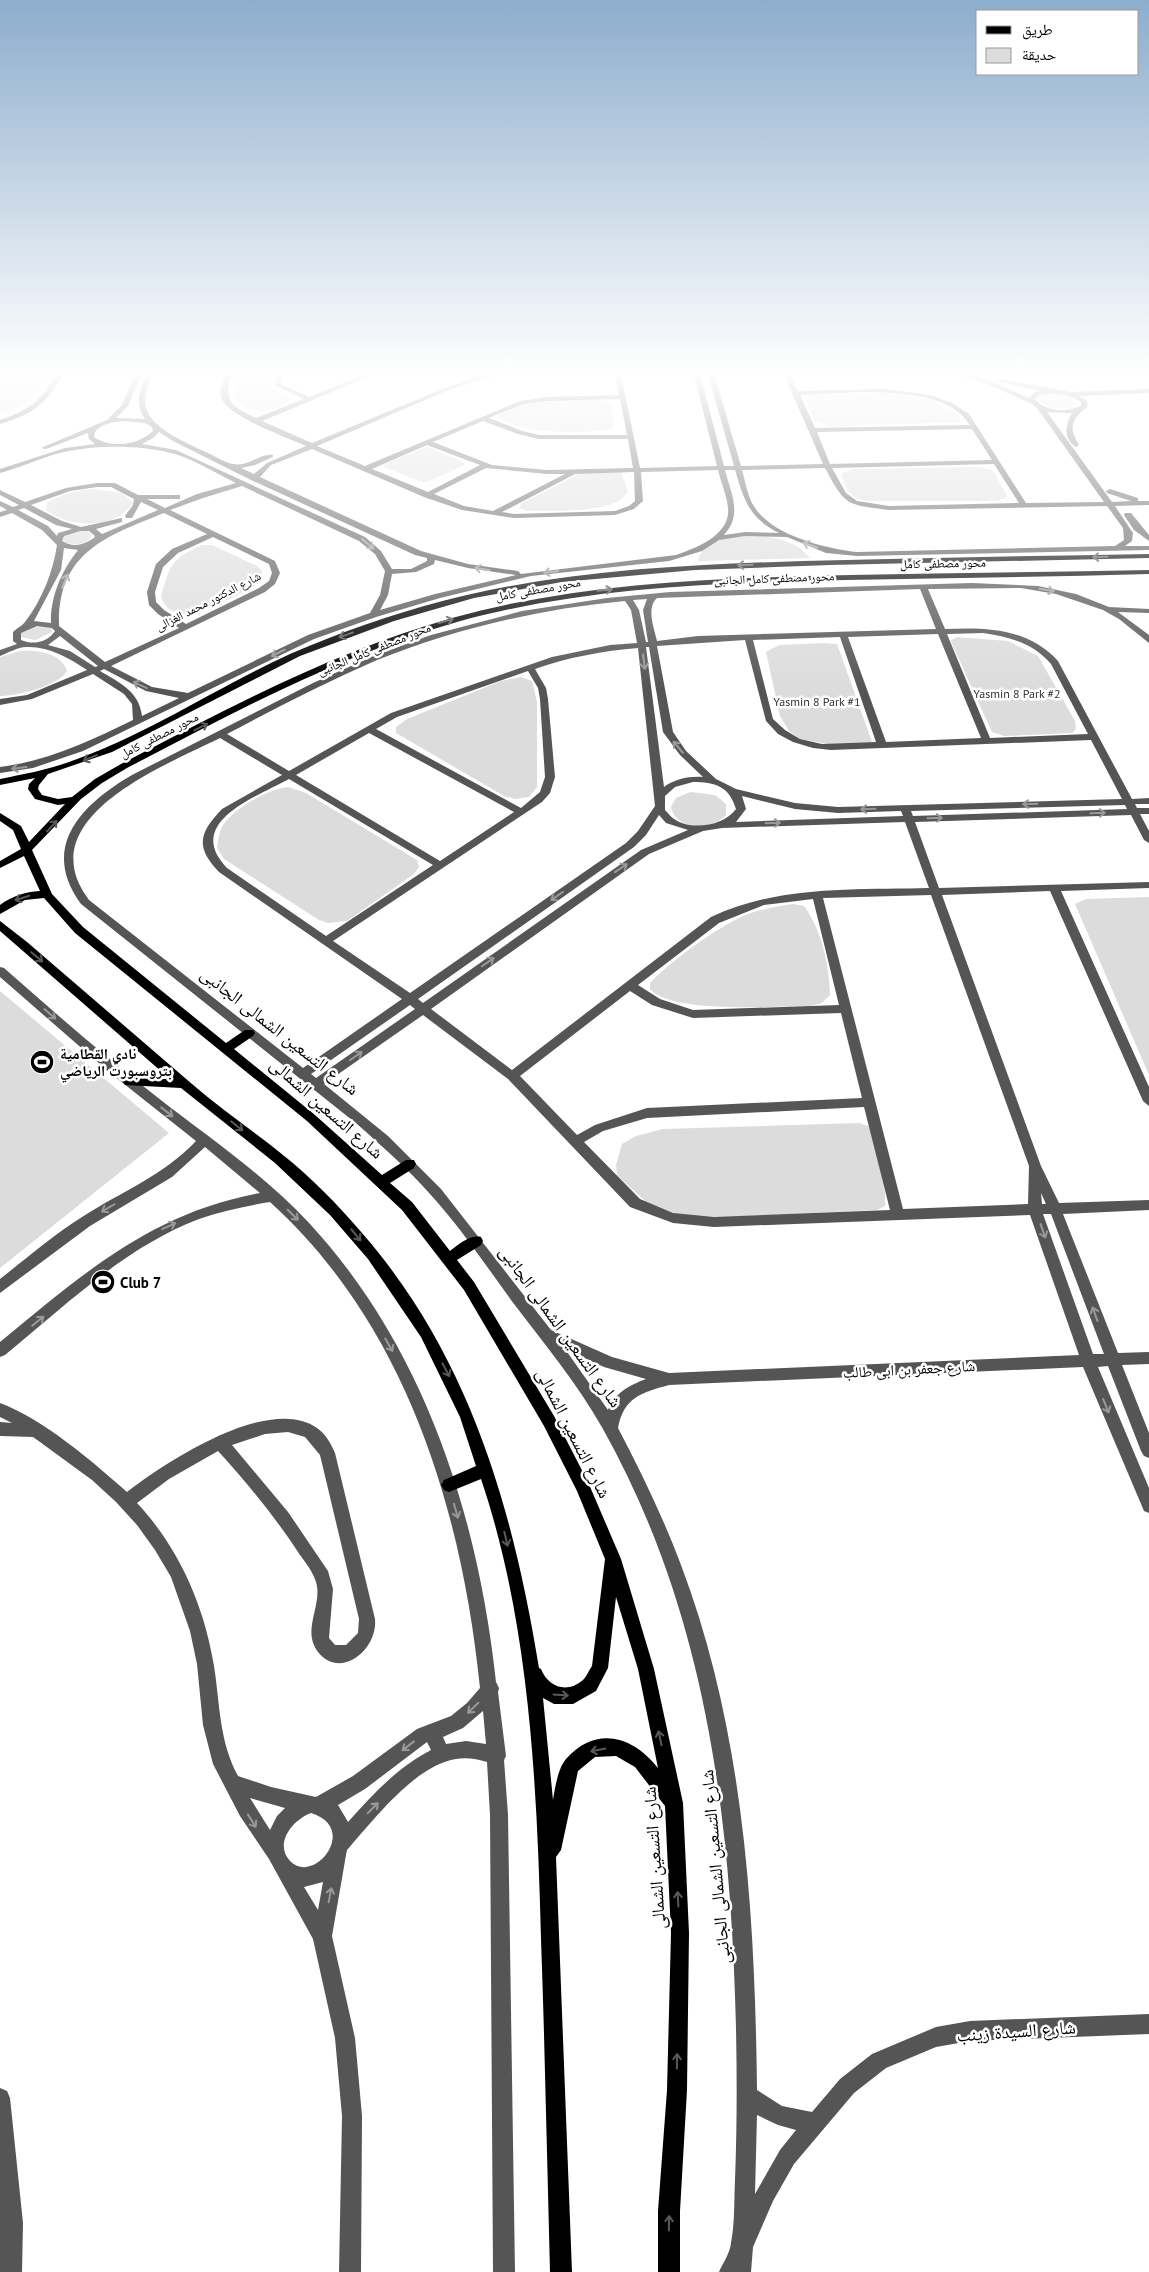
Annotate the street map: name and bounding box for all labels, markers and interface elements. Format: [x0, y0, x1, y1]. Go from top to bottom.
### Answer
legend [976, 10, 1139, 75]
text: طريق [1022, 20, 1053, 40]
text: حديقة [1022, 45, 1057, 64]
one-way arrow [362, 539, 375, 550]
one-way arrow [803, 540, 818, 549]
one-way arrow [1093, 553, 1109, 562]
street label: محور مصطفى كامل [900, 555, 986, 571]
one-way arrow [738, 560, 754, 570]
one-way arrow [475, 563, 491, 573]
one-way arrow [543, 567, 559, 577]
street label: شارع الدكتور محمد الغزالى [153, 568, 264, 635]
street label: محور مصطفى كامل الجانبى [713, 568, 835, 588]
one-way arrow [61, 574, 71, 589]
street label: محور مصطفى كامل [494, 574, 582, 604]
one-way arrow [597, 585, 613, 595]
one-way arrow [1038, 585, 1054, 595]
one-way arrow [437, 616, 453, 625]
street label: محور مصطفى كامل الجانبى [315, 619, 433, 679]
one-way arrow [339, 631, 354, 640]
one-way arrow [271, 648, 286, 658]
one-way arrow [639, 654, 649, 670]
one-way arrow [133, 680, 148, 689]
park label: Yasmin 8 Park #2 [973, 686, 1061, 701]
park label: Yasmin 8 Park #1 [773, 694, 861, 709]
street label: محور مصطفى كامل [117, 709, 201, 761]
one-way arrow [193, 722, 208, 732]
one-way arrow [673, 741, 684, 754]
one-way arrow [82, 755, 97, 764]
one-way arrow [11, 763, 27, 773]
one-way arrow [1023, 799, 1039, 809]
one-way arrow [860, 804, 876, 813]
one-way arrow [1090, 808, 1106, 817]
one-way arrow [927, 814, 943, 823]
one-way arrow [764, 818, 781, 828]
one-way arrow [47, 819, 58, 832]
one-way arrow [614, 863, 628, 873]
one-way arrow [551, 891, 565, 901]
one-way arrow [14, 894, 30, 904]
one-way arrow [31, 951, 44, 962]
one-way arrow [481, 957, 495, 967]
street label: شارع التسعين الشمالى الجانبى [196, 962, 364, 1100]
one-way arrow [44, 1008, 57, 1019]
place label: نادي القطامية بتروسبورت الرياضي [60, 1044, 172, 1082]
sports icon: نادي القطامية بتروسبورت الرياضي [29, 1049, 55, 1075]
one-way arrow [349, 1051, 363, 1061]
street label: شارع التسعين الشمالى [265, 1052, 389, 1164]
one-way arrow [161, 1106, 174, 1117]
one-way arrow [230, 1120, 243, 1131]
one-way arrow [101, 1203, 116, 1213]
one-way arrow [286, 1209, 299, 1221]
one-way arrow [161, 1221, 176, 1230]
one-way arrow [1039, 1223, 1048, 1238]
one-way arrow [351, 1228, 362, 1241]
street label: شارع التسعين الشمالى الجانبى [494, 1240, 628, 1412]
sports icon: Club 7 [90, 1269, 116, 1295]
place label: Club 7 [120, 1273, 161, 1292]
one-way arrow [1089, 1307, 1099, 1322]
one-way arrow [31, 1315, 44, 1326]
one-way arrow [384, 1337, 394, 1352]
street label: شارع جعفر بن ابى طالب [842, 1356, 976, 1383]
one-way arrow [442, 1362, 451, 1377]
street label: شارع التسعين الشمالى [531, 1364, 617, 1502]
one-way arrow [1102, 1398, 1112, 1413]
one-way arrow [452, 1503, 462, 1519]
one-way arrow [502, 1531, 511, 1547]
one-way arrow [553, 1690, 569, 1699]
one-way arrow [467, 1702, 479, 1714]
one-way arrow [655, 1730, 664, 1746]
one-way arrow [402, 1740, 415, 1751]
one-way arrow [590, 1745, 606, 1755]
street label: شارع التسعين الشمالى الجانبى [695, 1769, 735, 1965]
street label: شارع التسعين الشمالى [638, 1786, 670, 1930]
one-way arrow [367, 1802, 379, 1814]
one-way arrow [247, 1813, 257, 1827]
one-way arrow [325, 1888, 335, 1904]
one-way arrow [674, 1891, 683, 1907]
street label: شارع السيدة زينب [956, 2015, 1076, 2047]
one-way arrow [672, 2053, 682, 2070]
one-way arrow [664, 2216, 673, 2232]

